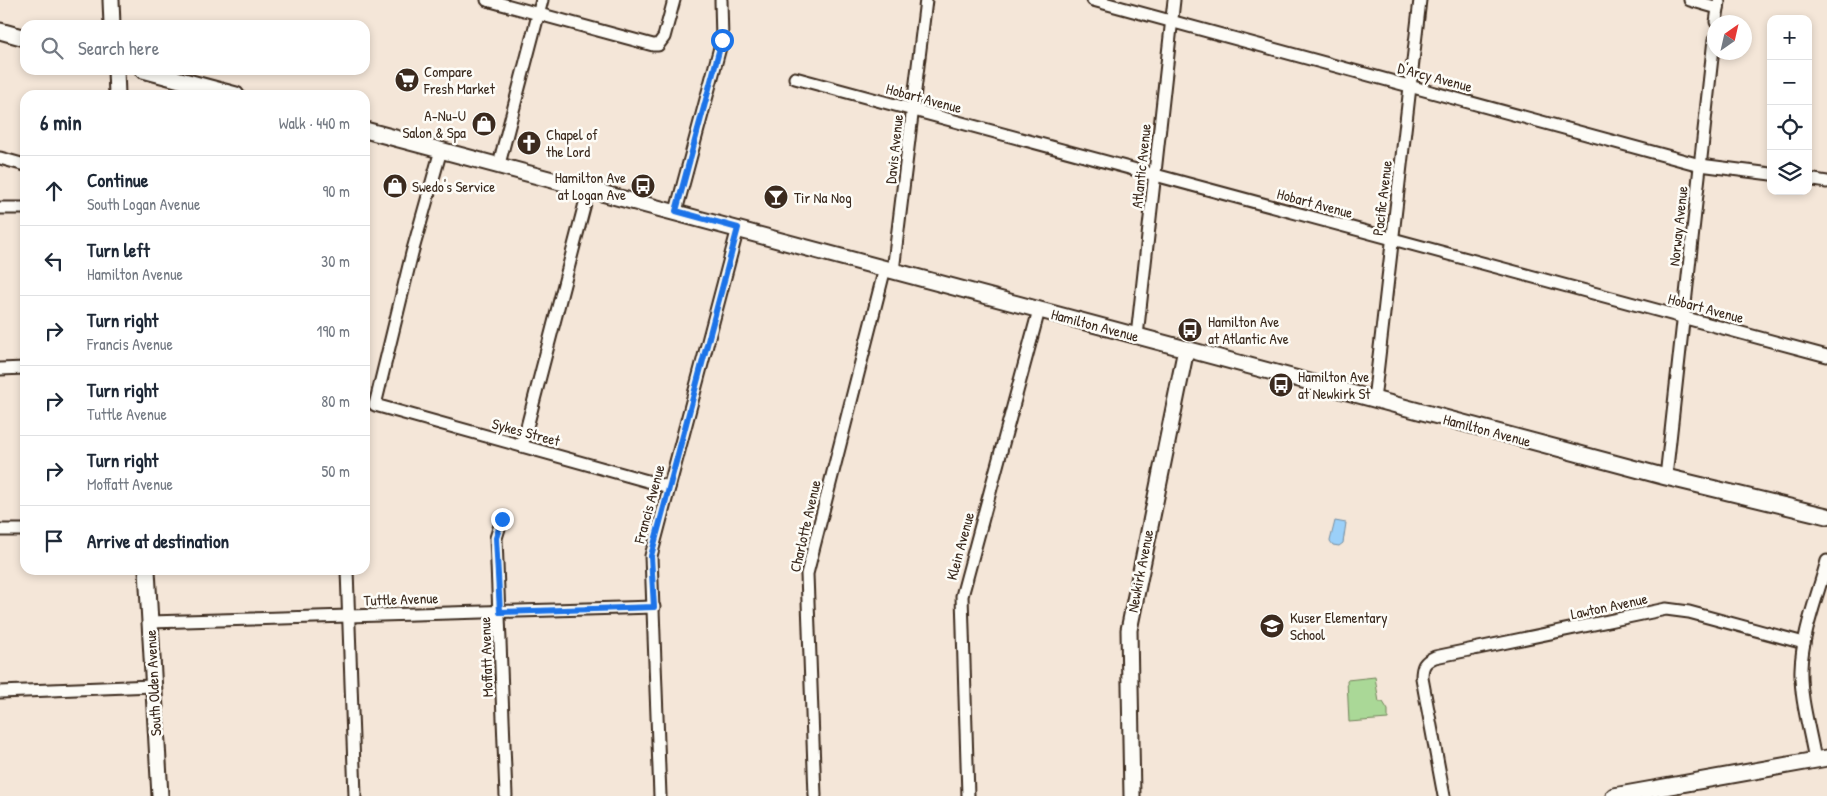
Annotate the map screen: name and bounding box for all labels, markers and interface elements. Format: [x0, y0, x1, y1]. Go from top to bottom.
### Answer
north arrow [1707, 15, 1752, 60]
map controls [1767, 15, 1812, 195]
button: + [1767, 15, 1812, 60]
search box [20, 20, 370, 75]
route start [711, 29, 734, 52]
icon: search [38, 34, 66, 62]
text: Search here [78, 35, 159, 61]
street label: D'Arcy Avenue [1395, 57, 1475, 97]
button: − [1767, 60, 1812, 105]
place label: Compare Fresh Market [423, 61, 496, 99]
supermarket icon: Compare Fresh Market [394, 67, 420, 93]
street label: Hobart Avenue [884, 78, 964, 118]
place label: A-Nu-U Salon & Spa [402, 105, 466, 143]
button: locate [1767, 105, 1812, 150]
text: 6 min [40, 108, 82, 137]
shop icon: A-Nu-U Salon & Spa [471, 111, 497, 137]
text: Walk · 440 m [279, 112, 350, 134]
street label: Davis Avenue [880, 113, 908, 185]
street label: Atlantic Avenue [1126, 123, 1156, 209]
place label: Chapel of the Lord [546, 124, 598, 162]
church icon: Chapel of the Lord [516, 130, 542, 156]
button: layers [1767, 150, 1812, 195]
street label: Pacific Avenue [1367, 159, 1397, 237]
text: Continue [87, 167, 148, 193]
place label: Hamilton Ave at Logan Ave [555, 167, 626, 205]
shop icon: Swedo's Service [382, 173, 408, 199]
bus stop icon: Hamilton Ave at Logan Ave [630, 173, 656, 199]
place label: Swedo's Service [412, 176, 495, 197]
icon: ahead [40, 177, 68, 205]
text: 90 m [322, 180, 350, 202]
street label: Hobart Avenue [1275, 183, 1355, 223]
bar icon: Tir Na Nog [763, 184, 789, 210]
street label: Norway Avenue [1663, 185, 1693, 267]
place label: Tir Na Nog [794, 187, 852, 208]
text: South Logan Avenue [87, 193, 200, 215]
text: Turn left [87, 237, 150, 263]
icon: left [40, 247, 68, 275]
text: 30 m [321, 250, 350, 272]
text: Hamilton Avenue [87, 263, 183, 285]
street label: Hobart Avenue [1666, 288, 1746, 328]
street label: Hamilton Avenue [1049, 303, 1141, 347]
text: Turn right [87, 307, 158, 333]
place label: Hamilton Ave at Atlantic Ave [1208, 311, 1289, 349]
icon: right [40, 317, 68, 345]
bus stop icon: Hamilton Ave at Atlantic Ave [1177, 317, 1203, 343]
text: 190 m [317, 320, 350, 342]
text: Francis Avenue [87, 333, 173, 355]
place label: Hamilton Ave at Newkirk St [1298, 366, 1371, 404]
bus stop icon: Hamilton Ave at Newkirk St [1268, 372, 1294, 398]
text: Turn right [87, 377, 158, 403]
icon: right [40, 387, 68, 415]
text: 80 m [321, 390, 350, 412]
text: Tuttle Avenue [87, 403, 167, 425]
street label: Hamilton Avenue [1441, 408, 1533, 452]
street label: Sykes Street [490, 413, 563, 451]
text: Turn right [87, 447, 158, 473]
icon: right [40, 457, 68, 485]
text: 50 m [322, 460, 350, 482]
street label: Francis Avenue [628, 462, 670, 547]
text: Moffatt Avenue [87, 473, 173, 495]
street label: Charlotte Avenue [784, 478, 826, 574]
route end [491, 508, 514, 531]
street label: Klein Avenue [941, 510, 979, 582]
icon: arrive [40, 527, 68, 555]
text: Arrive at destination [87, 528, 229, 554]
street label: Newkirk Avenue [1122, 528, 1158, 614]
street label: Tuttle Avenue [363, 587, 439, 611]
street label: Lawton Avenue [1569, 588, 1649, 624]
place label: Kuser Elementary School [1290, 607, 1388, 645]
school or university icon: Kuser Elementary School [1259, 613, 1285, 639]
street label: Moffatt Avenue [474, 616, 498, 698]
street label: South Olden Avenue [140, 629, 166, 737]

